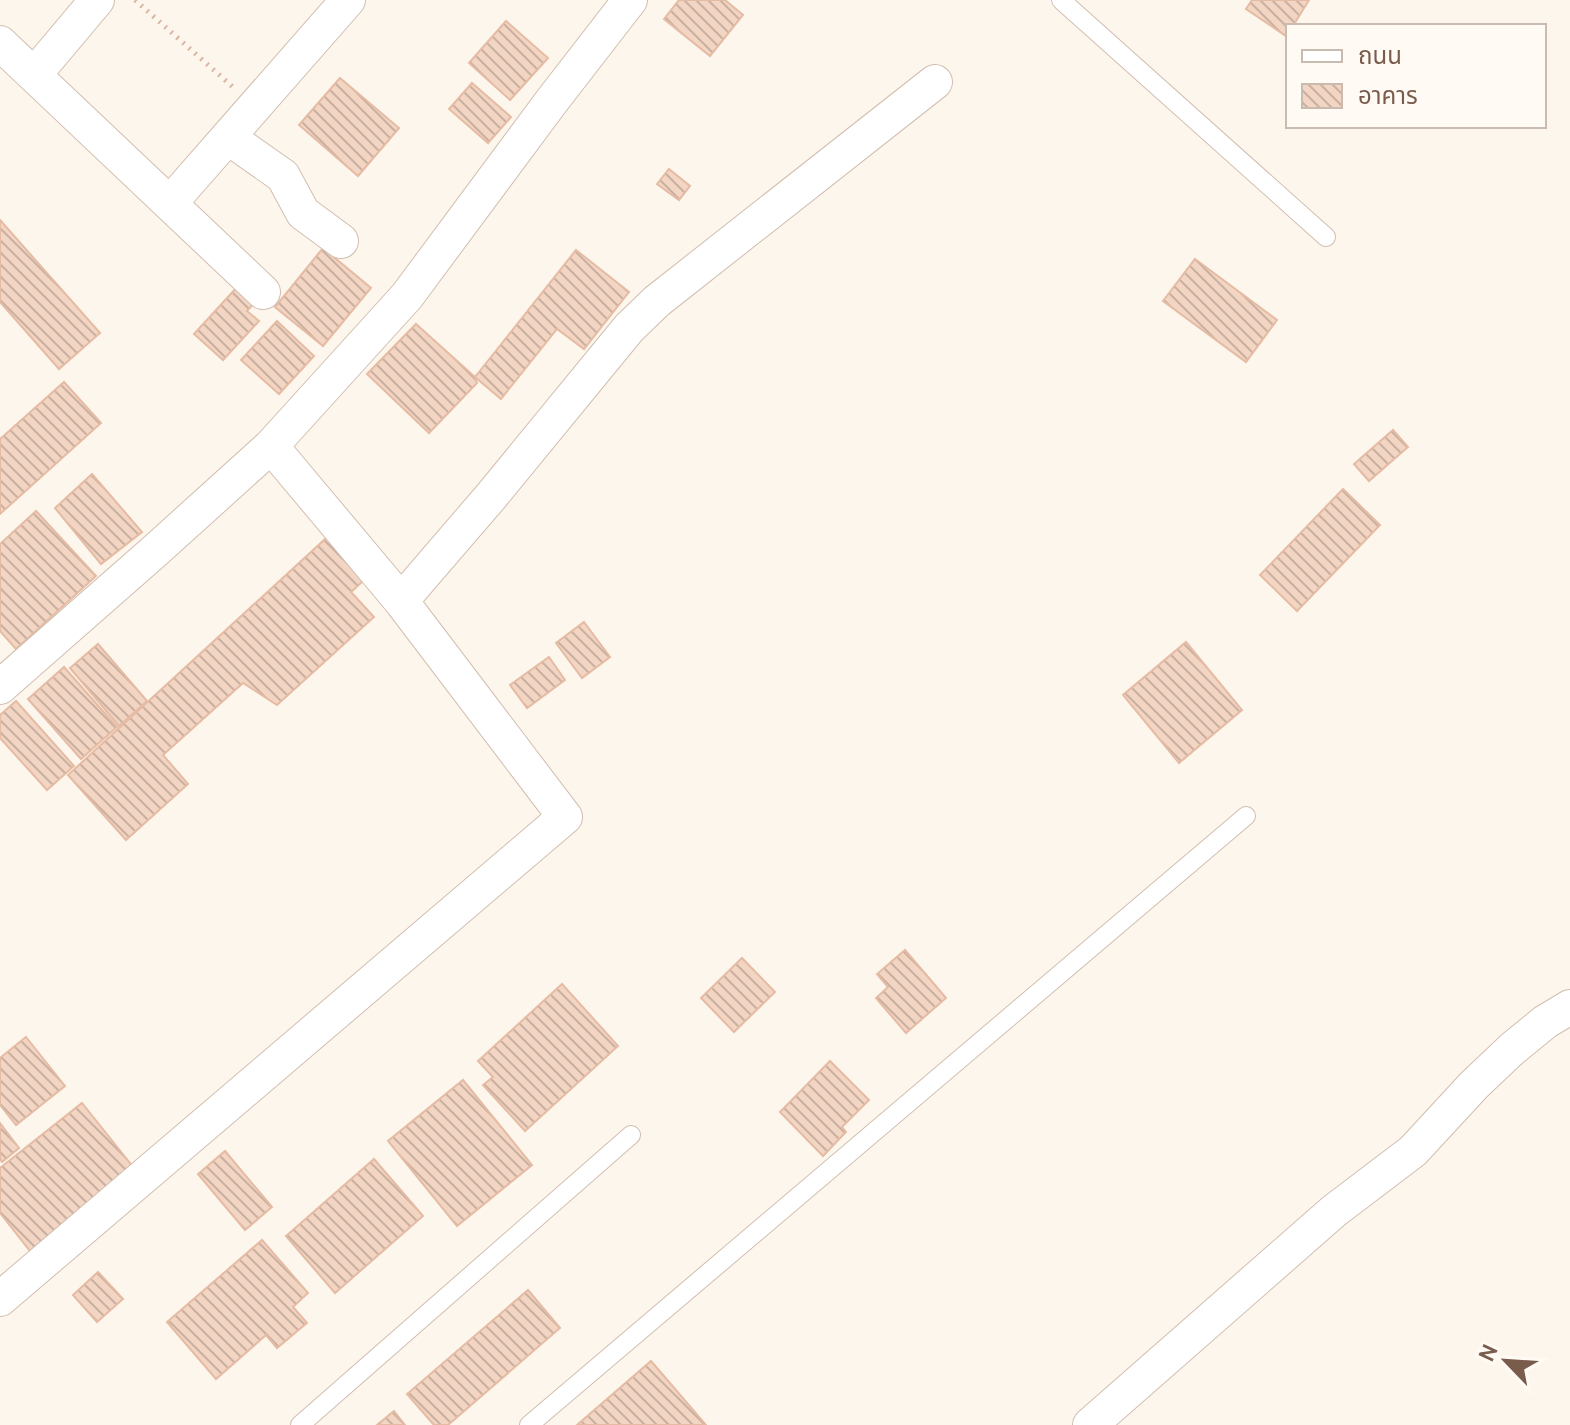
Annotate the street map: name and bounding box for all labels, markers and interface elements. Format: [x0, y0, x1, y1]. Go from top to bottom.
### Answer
legend [1286, 24, 1546, 128]
text: ถนน [1358, 41, 1402, 70]
text: อาคาร [1358, 81, 1418, 110]
north arrow [1466, 1321, 1546, 1401]
text: N [1473, 1340, 1504, 1366]

